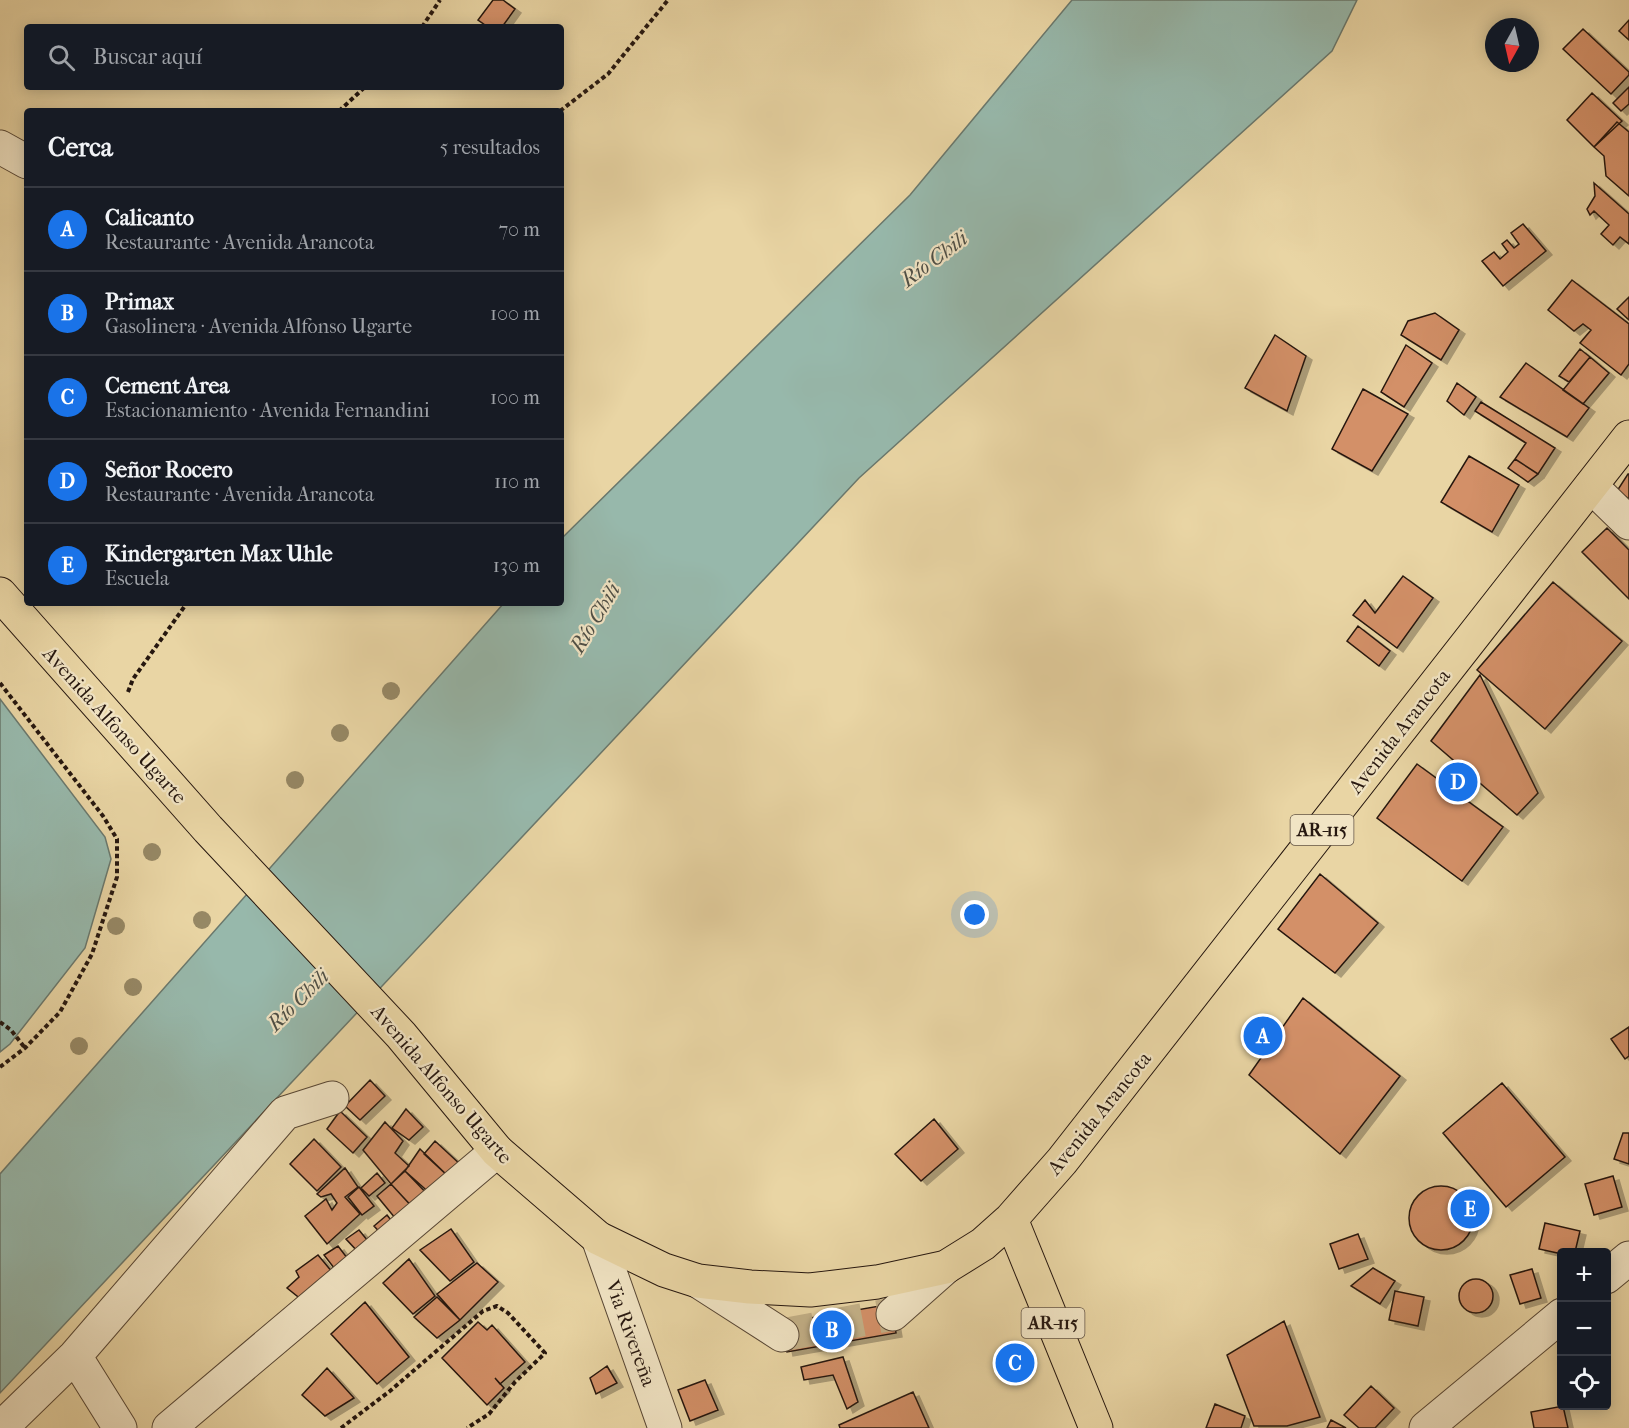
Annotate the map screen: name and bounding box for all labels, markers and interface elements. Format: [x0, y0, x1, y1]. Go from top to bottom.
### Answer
north arrow [1485, 18, 1539, 72]
search box [24, 24, 564, 90]
icon: search [45, 41, 78, 74]
text: Buscar aquí [93, 44, 202, 70]
text: Cerca [48, 132, 113, 163]
text: 5 resultados [440, 136, 540, 159]
text: Calicanto [105, 205, 194, 231]
text: A [61, 218, 74, 241]
text: 70 m [498, 218, 540, 241]
water label: Río Chili [894, 225, 974, 293]
text: Restaurante · Avenida Arancota [105, 231, 374, 254]
text: Primax [105, 289, 174, 315]
text: B [61, 302, 74, 325]
text: 100 m [490, 302, 540, 325]
text: Gasolinera · Avenida Alfonso Ugarte [105, 315, 412, 338]
text: Cement Area [105, 373, 230, 399]
text: C [61, 386, 74, 409]
text: 100 m [490, 386, 540, 409]
text: Estacionamiento · Avenida Fernandini [105, 399, 430, 422]
text: Señor Rocero [105, 457, 233, 483]
text: D [60, 470, 75, 493]
text: 110 m [494, 470, 540, 493]
text: Restaurante · Avenida Arancota [105, 483, 374, 506]
text: Kindergarten Max Uhle [105, 541, 333, 567]
text: E [61, 554, 74, 577]
text: 130 m [493, 554, 540, 577]
text: Escuela [105, 567, 169, 590]
water label: Río Chili [564, 577, 626, 659]
street label: Avenida Alfonso Ugarte [37, 641, 191, 809]
street label: Avenida Arancota [1343, 664, 1456, 799]
pin: D [1438, 760, 1478, 804]
road number: AR-115 [1290, 815, 1354, 845]
your location [960, 900, 989, 929]
water label: Río Chili [261, 963, 335, 1037]
street label: Avenida Alfonso Ugarte [366, 999, 517, 1169]
pin: A [1244, 1014, 1282, 1058]
street label: Avenida Arancota [1042, 1047, 1156, 1180]
pin: E [1450, 1186, 1490, 1232]
map controls [1557, 1248, 1611, 1410]
button: + [1557, 1248, 1611, 1302]
street label: Via Rivereña [600, 1276, 661, 1390]
button: − [1557, 1302, 1611, 1356]
pin: B [812, 1308, 852, 1352]
road number: AR-115 [1022, 1308, 1084, 1338]
pin: C [996, 1340, 1034, 1386]
button: locate [1557, 1356, 1611, 1410]

